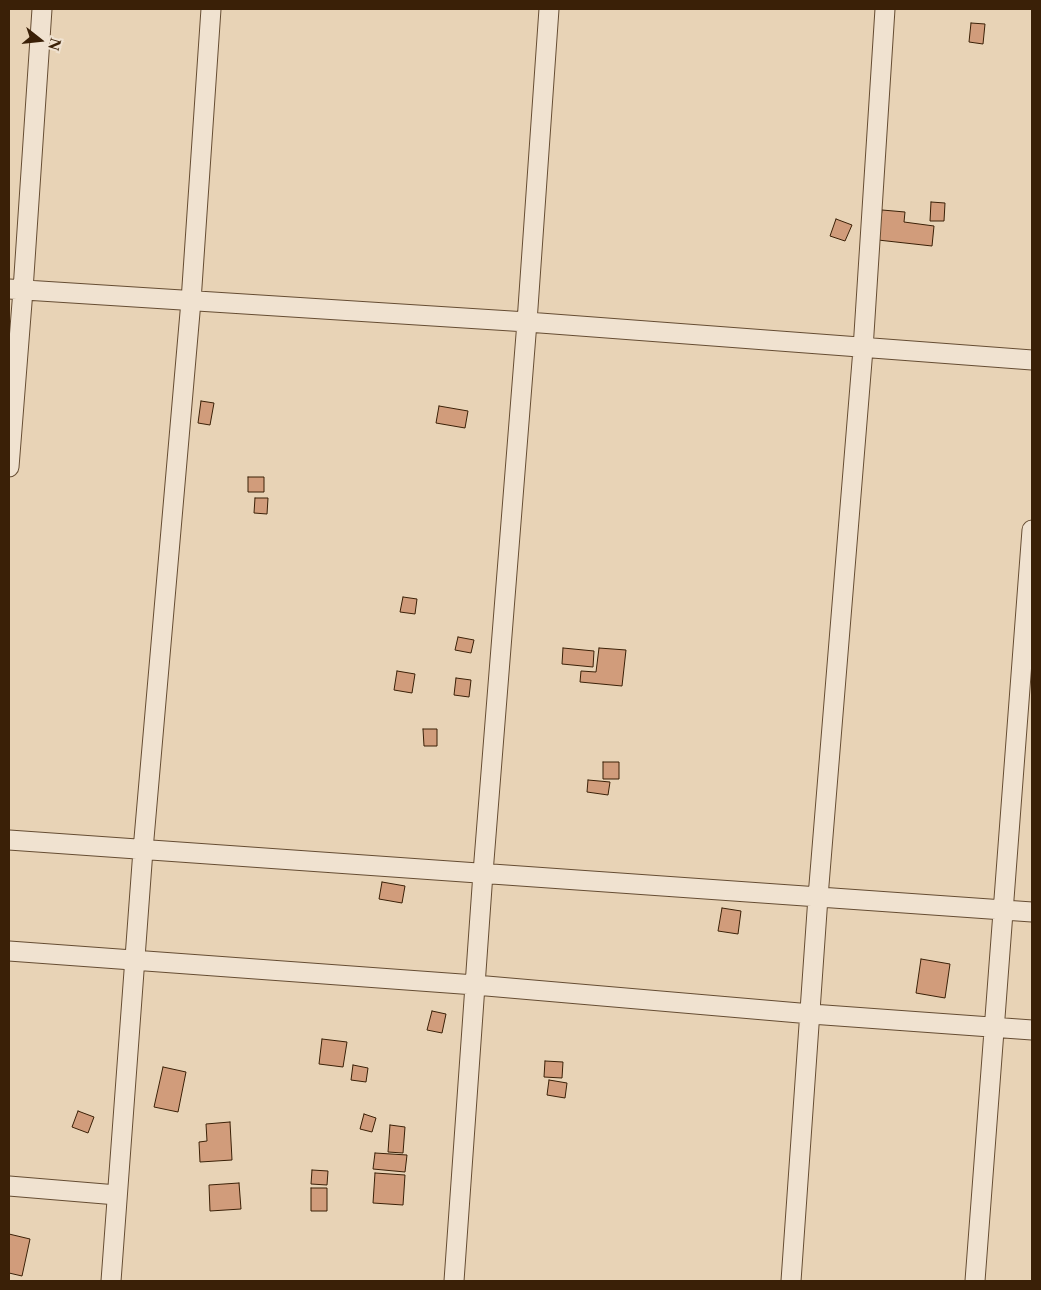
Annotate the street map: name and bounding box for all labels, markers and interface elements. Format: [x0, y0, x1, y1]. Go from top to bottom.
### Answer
north arrow [15, 15, 65, 65]
text: N [44, 36, 65, 52]

